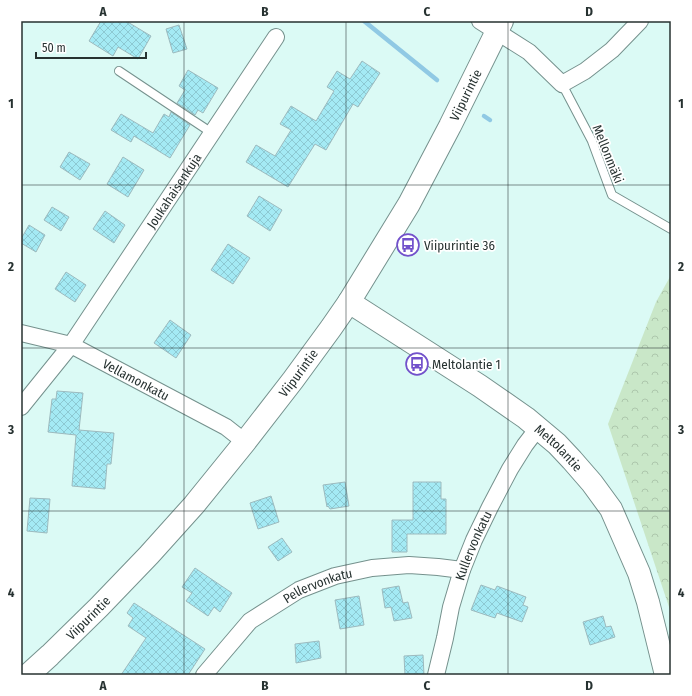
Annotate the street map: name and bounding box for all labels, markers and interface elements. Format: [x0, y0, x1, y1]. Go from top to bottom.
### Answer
text: A [98, 4, 107, 19]
text: B [261, 4, 269, 19]
text: C [424, 4, 431, 19]
text: D [585, 4, 593, 19]
scale bar [36, 34, 146, 60]
text: 50 m [42, 41, 66, 55]
street label: Viipurintie [446, 67, 484, 123]
text: 1 [8, 96, 14, 111]
text: 1 [678, 96, 684, 111]
street label: Mellonmäki [589, 123, 627, 185]
street label: Joukahaisenkuja [143, 150, 204, 231]
bus stop icon: Viipurintie 36 [395, 232, 421, 258]
place label: Viipurintie 36 [424, 238, 495, 253]
text: 2 [7, 259, 14, 274]
text: 2 [677, 259, 684, 274]
street label: Viipurintie [275, 346, 321, 400]
bus stop icon: Meltolantie 1 [404, 351, 430, 377]
street label: Vellamonkatu [100, 356, 172, 403]
place label: Meltolantie 1 [432, 357, 501, 372]
street label: Meltolantie [532, 421, 586, 474]
text: 3 [7, 422, 14, 437]
text: 3 [677, 422, 684, 437]
street label: Kullervonkatu [452, 508, 494, 582]
street label: Pellervonkatu [280, 565, 353, 606]
text: 4 [8, 585, 15, 600]
text: 4 [678, 585, 685, 600]
street label: Viipurintie [63, 593, 113, 643]
text: A [98, 678, 107, 693]
text: B [261, 678, 269, 693]
text: C [424, 678, 431, 693]
text: D [585, 678, 593, 693]

